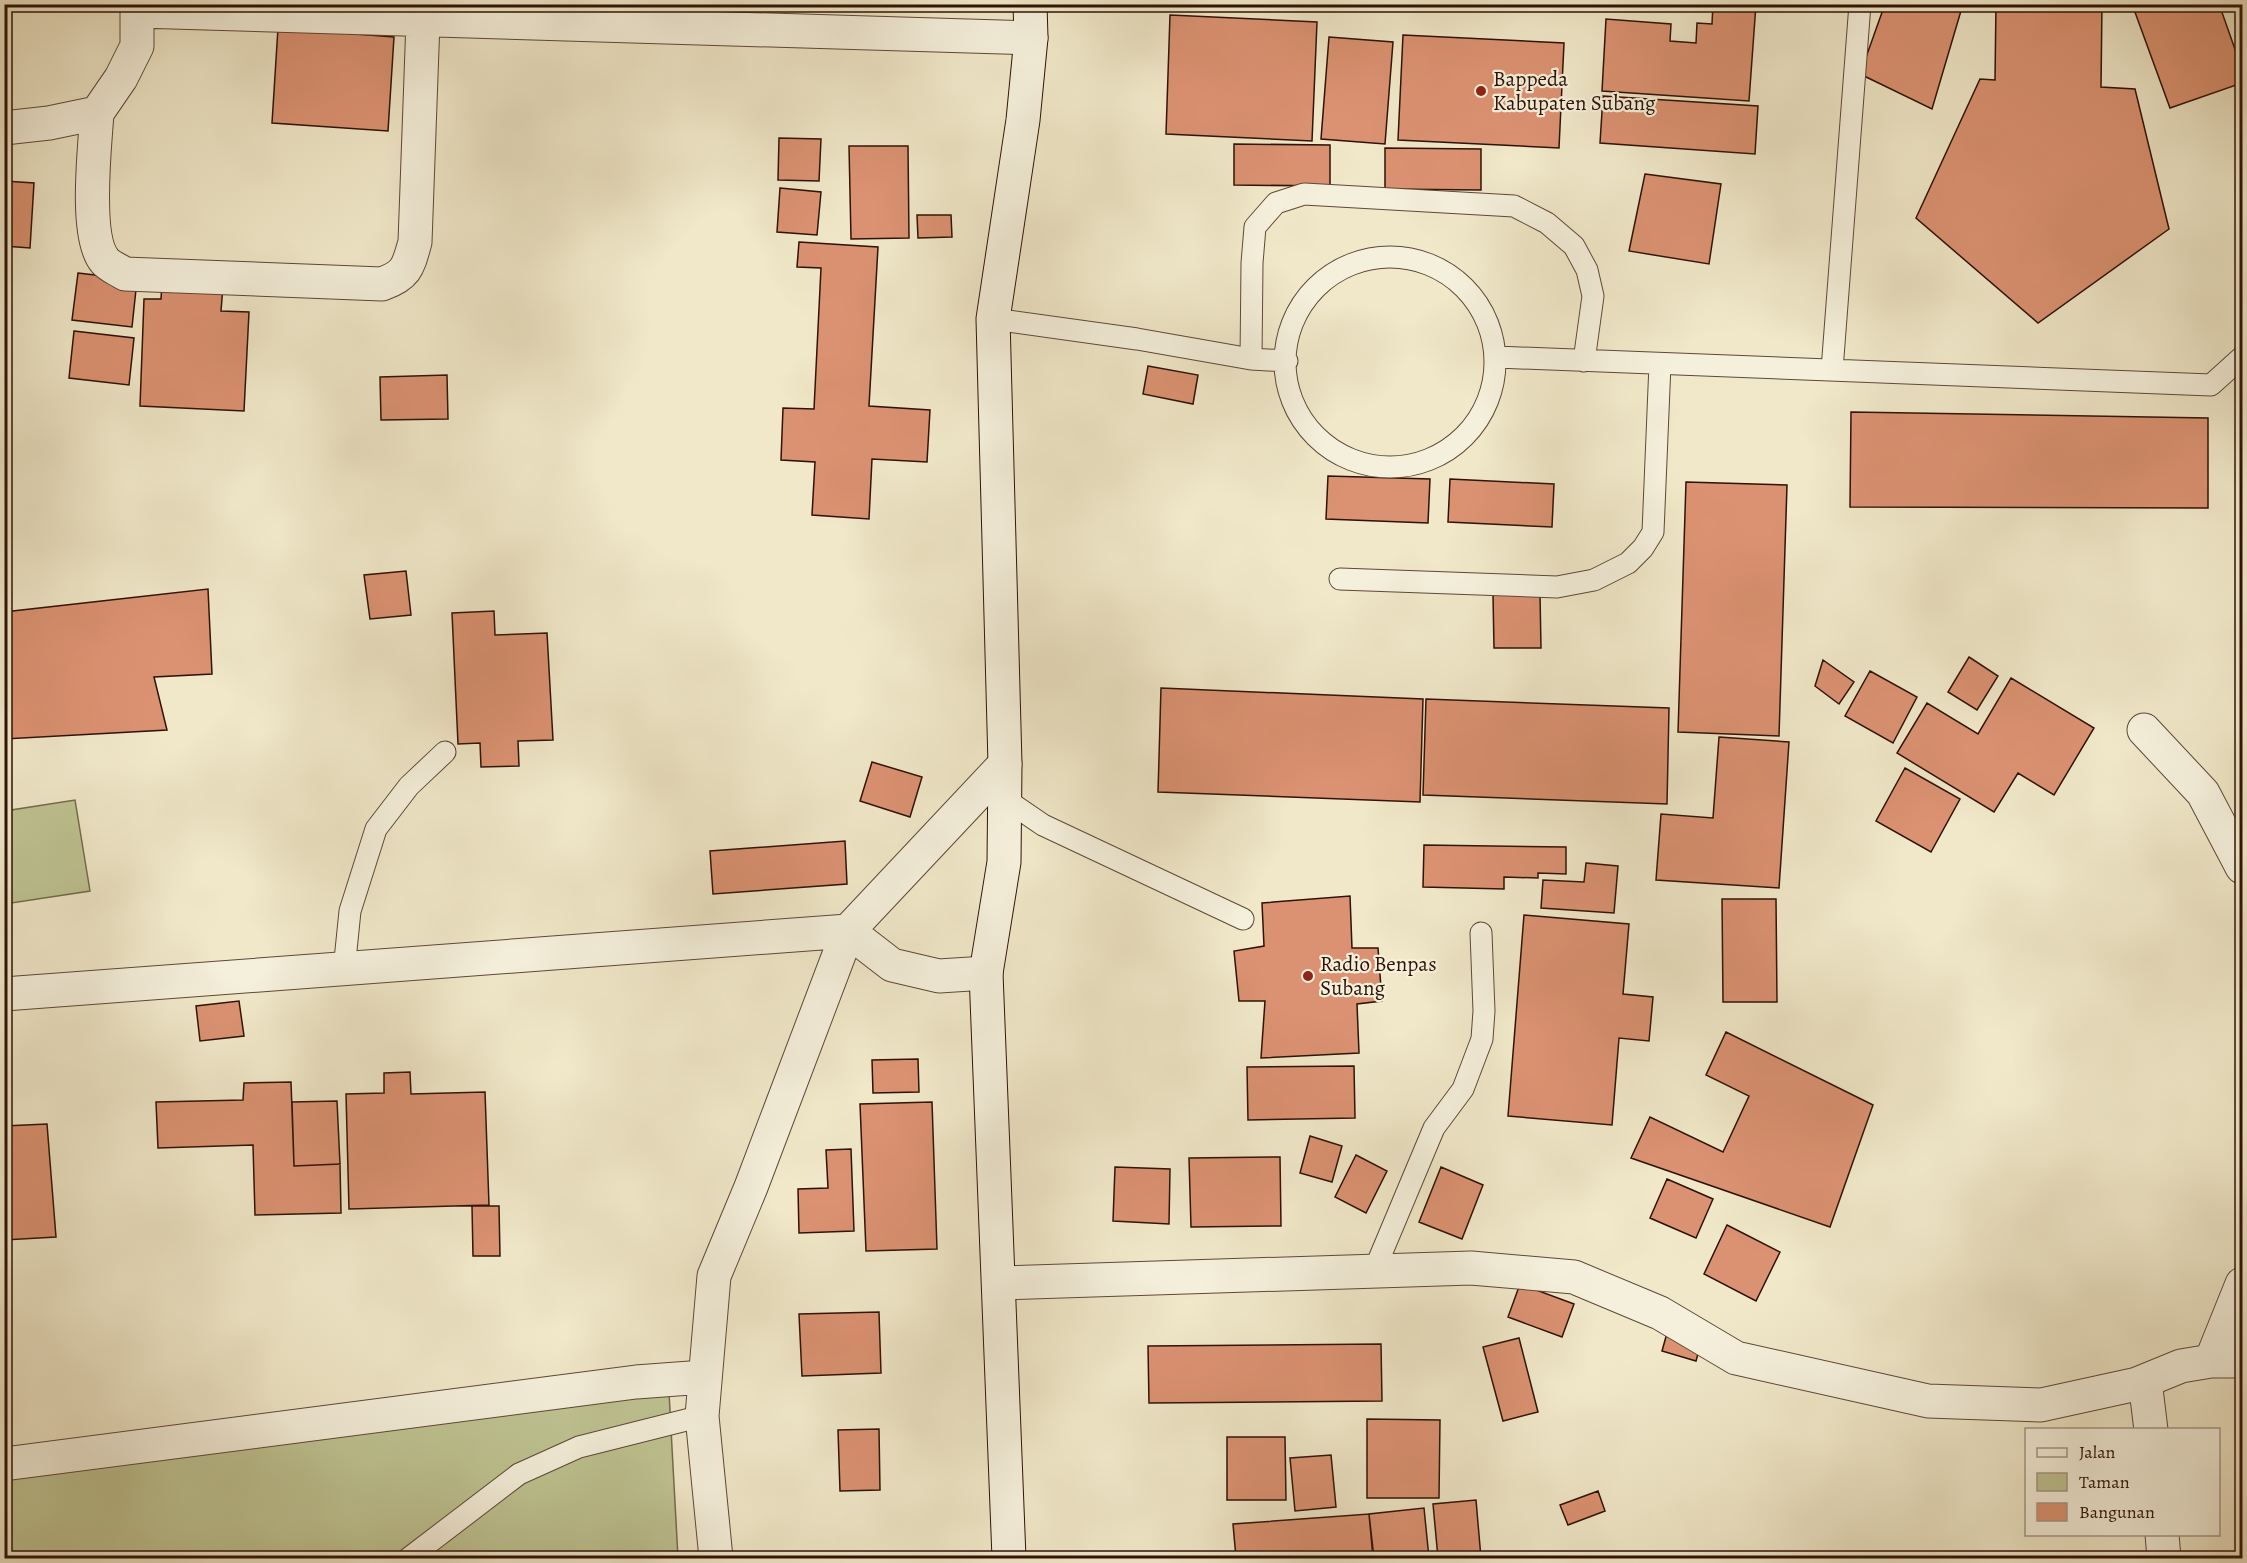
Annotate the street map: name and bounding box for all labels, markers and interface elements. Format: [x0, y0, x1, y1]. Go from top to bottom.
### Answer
place label: Bappeda Kabupaten Subang [1493, 65, 1656, 117]
marker: Bappeda Kabupaten Subang [1474, 84, 1488, 98]
place label: Radio Benpas Subang [1320, 950, 1437, 1002]
marker: Radio Benpas Subang [1301, 969, 1315, 983]
legend [2025, 1428, 2220, 1536]
text: Jalan [2079, 1440, 2116, 1464]
text: Taman [2079, 1470, 2130, 1494]
text: Bangunan [2079, 1500, 2155, 1524]

